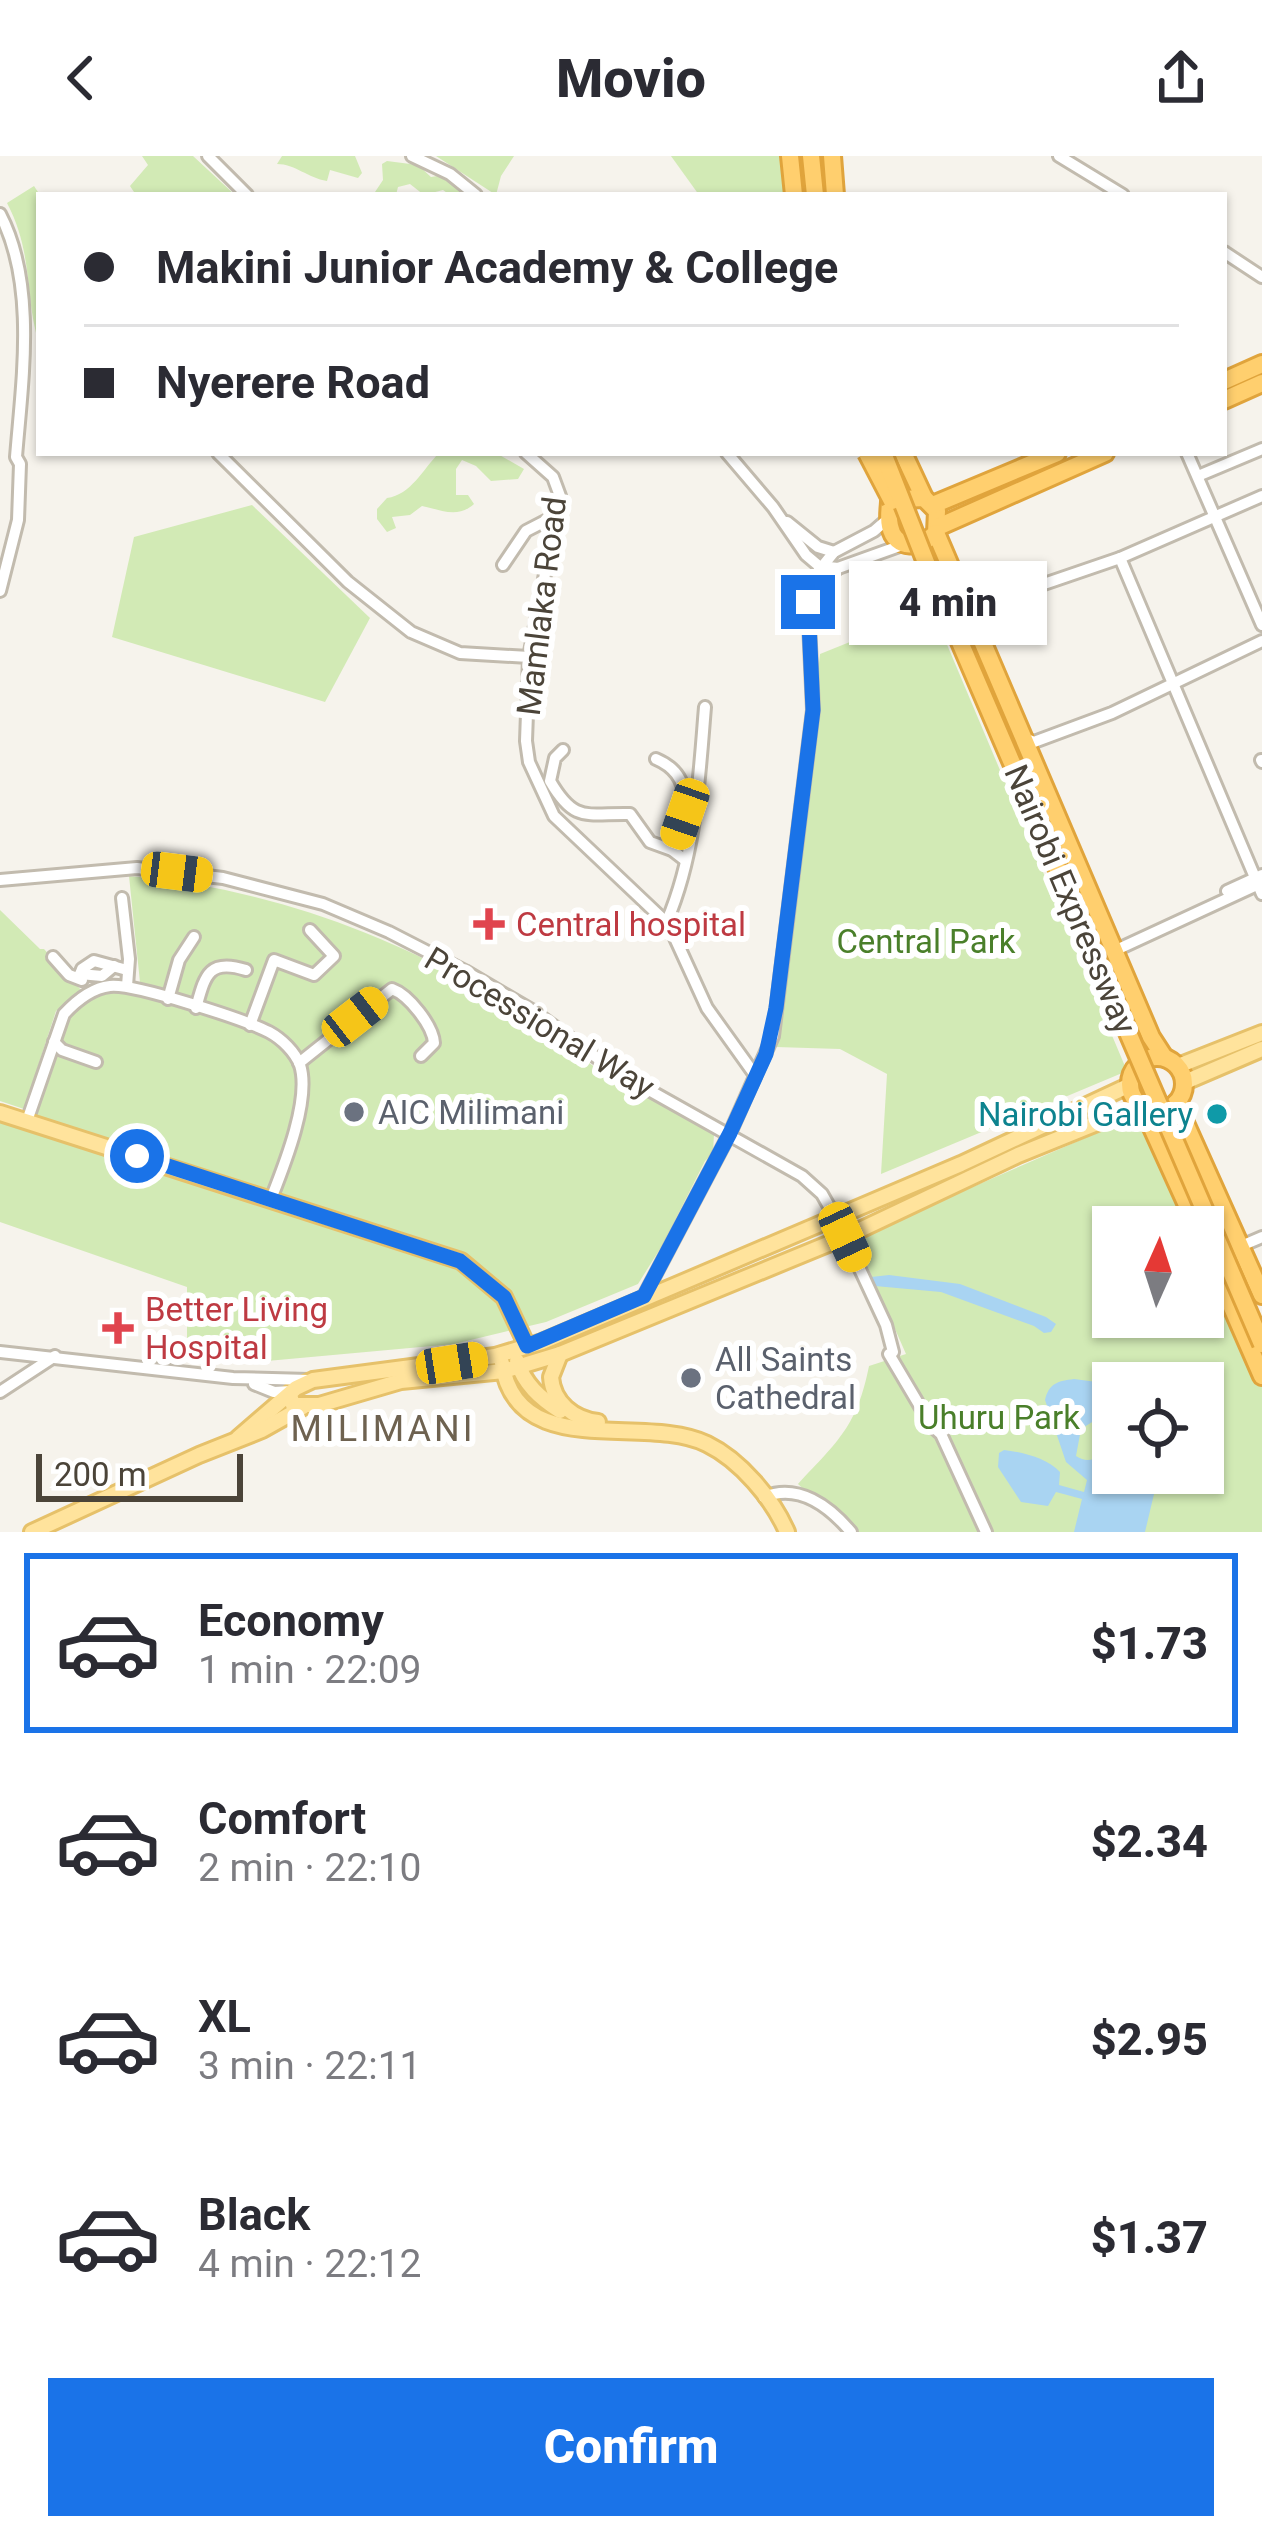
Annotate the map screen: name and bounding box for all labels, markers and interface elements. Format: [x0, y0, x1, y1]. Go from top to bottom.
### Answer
icon: back [48, 45, 114, 111]
icon: share [1148, 45, 1214, 111]
text: Movio [556, 47, 706, 110]
text: Makini Junior Academy & College [156, 241, 838, 294]
text: Nyerere Road [156, 356, 430, 409]
street label: Mamlaka Road [509, 494, 574, 718]
callout: 4 min [850, 560, 1048, 644]
route end [781, 575, 835, 629]
text: 4 min [899, 580, 997, 626]
street label: Nairobi Expressway [996, 759, 1145, 1040]
car [656, 774, 714, 854]
car [139, 850, 215, 894]
place label: Central hospital [516, 905, 746, 944]
marker: Central hospital [473, 908, 505, 940]
park label: Central Park [836, 922, 1016, 961]
street label: Processional Way [418, 939, 662, 1106]
car [316, 981, 394, 1053]
place label: AIC Milimani [378, 1093, 564, 1132]
place label: Nairobi Gallery [978, 1095, 1193, 1134]
marker: AIC Milimani [341, 1099, 367, 1125]
marker: Nairobi Gallery [1204, 1101, 1230, 1127]
route start [110, 1129, 164, 1183]
car [813, 1197, 877, 1277]
north arrow [1092, 1206, 1224, 1338]
map controls [1092, 1206, 1224, 1494]
place label: Better Living Hospital [145, 1290, 328, 1367]
marker: Better Living Hospital [102, 1312, 134, 1344]
car [414, 1340, 490, 1386]
place label: All Saints Cathedral [715, 1340, 856, 1417]
button: locate [1092, 1362, 1224, 1494]
marker: All Saints Cathedral [678, 1365, 704, 1391]
park label: Uhuru Park [918, 1398, 1080, 1437]
district label: MILIMANI [290, 1408, 476, 1450]
scale bar [36, 1448, 243, 1501]
text: 200 m [54, 1455, 147, 1494]
icon: car [54, 1589, 162, 1697]
text: Economy [198, 1594, 384, 1647]
text: $1.73 [1091, 1617, 1208, 1670]
text: 1 min · 22:09 [198, 1647, 421, 1693]
icon: car [54, 1787, 162, 1895]
text: Comfort [198, 1792, 366, 1845]
text: $2.34 [1091, 1815, 1208, 1868]
text: 2 min · 22:10 [198, 1845, 421, 1891]
icon: car [54, 1985, 162, 2093]
text: XL [198, 1990, 251, 2043]
text: $2.95 [1091, 2013, 1208, 2066]
text: 3 min · 22:11 [198, 2043, 421, 2089]
icon: car [54, 2183, 162, 2291]
text: Black [198, 2188, 310, 2241]
text: $1.37 [1091, 2211, 1208, 2264]
text: 4 min · 22:12 [198, 2241, 421, 2287]
button: Confirm [48, 2378, 1214, 2516]

